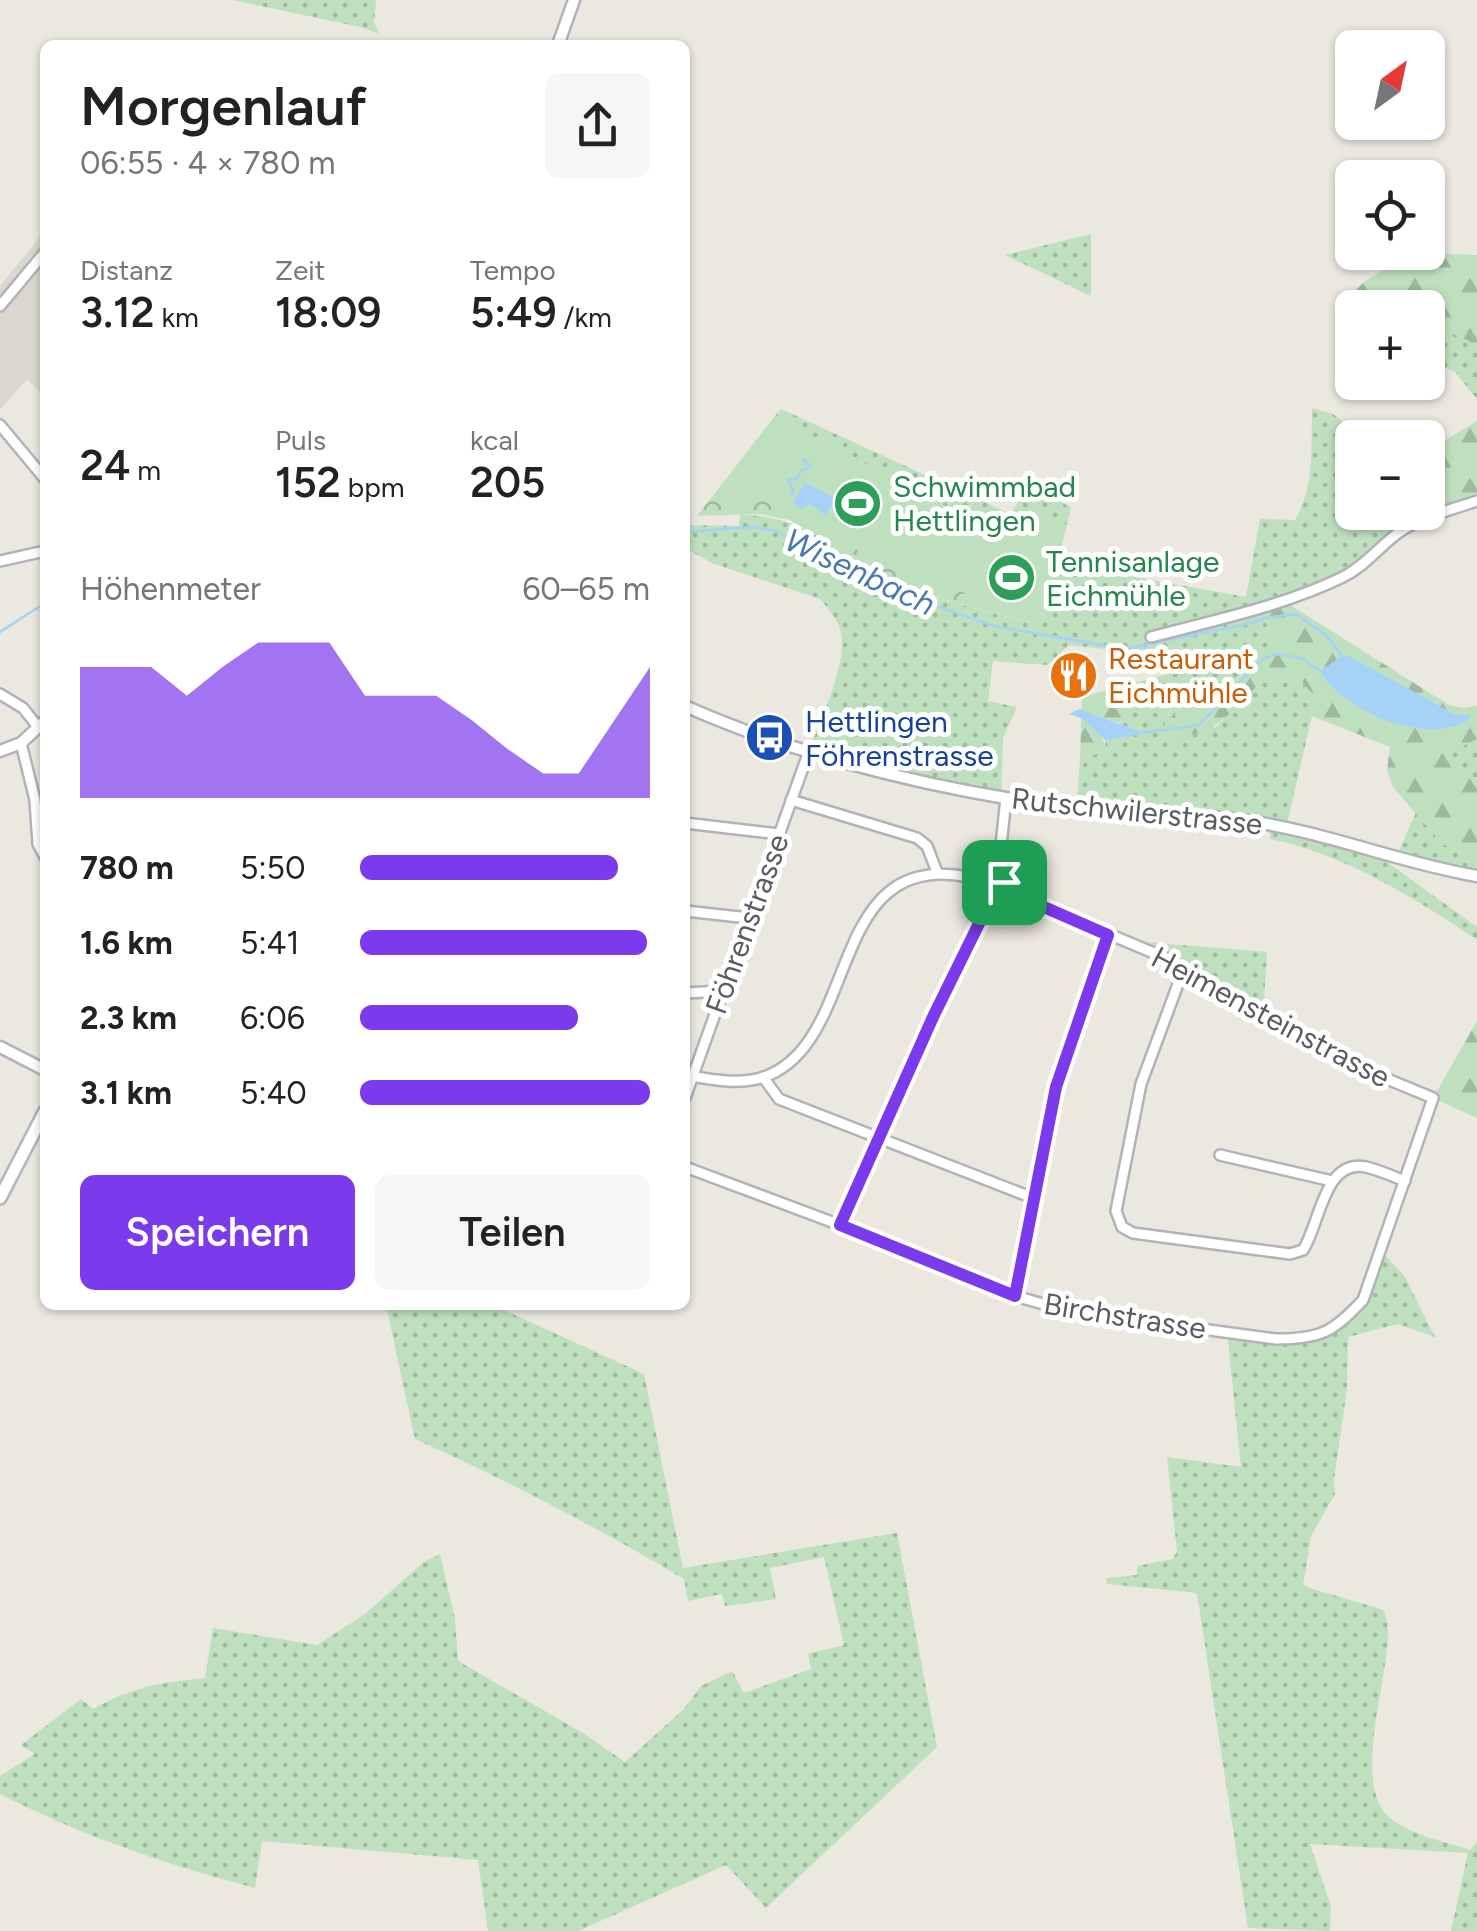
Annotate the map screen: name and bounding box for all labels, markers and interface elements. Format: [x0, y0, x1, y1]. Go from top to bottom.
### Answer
north arrow [1335, 30, 1445, 140]
map controls [1335, 30, 1445, 530]
text: Morgenlauf [80, 73, 367, 139]
button: share [545, 73, 650, 178]
text: 06:55 · 4 × 780 m [80, 144, 336, 182]
button: locate [1335, 160, 1445, 270]
text: Distanz [80, 253, 173, 287]
text: Zeit [275, 253, 325, 287]
text: Tempo [470, 253, 556, 287]
text: 3.12 [80, 287, 154, 338]
text: 18:09 [275, 287, 381, 338]
text: 5:49 [470, 287, 557, 338]
button: + [1335, 290, 1445, 400]
text: km [154, 300, 199, 334]
text: /km [557, 300, 612, 334]
button: − [1335, 420, 1445, 530]
text: Puls [275, 423, 326, 457]
text: kcal [470, 423, 519, 457]
text: 24 [80, 440, 130, 491]
text: m [130, 453, 161, 487]
text: 152 [275, 457, 341, 508]
text: 205 [470, 457, 545, 508]
place label: Schwimmbad Hettlingen [893, 468, 1076, 539]
text: bpm [341, 470, 405, 504]
sports icon: Schwimmbad Hettlingen [832, 477, 884, 529]
water label: Wisenbach [779, 521, 941, 623]
place label: Tennisanlage Eichmühle [1046, 543, 1219, 614]
sports icon: Tennisanlage Eichmühle [985, 552, 1037, 604]
text: Höhenmeter [80, 570, 261, 608]
text: 60–65 m [522, 570, 650, 608]
place label: Restaurant Eichmühle [1108, 640, 1254, 711]
restaurant icon: Restaurant Eichmühle [1047, 649, 1099, 701]
place label: Hettlingen Föhrenstrasse [805, 703, 994, 774]
bus stop icon: Hettlingen Föhrenstrasse [744, 712, 796, 764]
street label: Rutschwilerstrasse [1010, 779, 1264, 843]
street label: Föhrenstrasse [697, 829, 797, 1019]
pin [962, 840, 1047, 925]
text: 780 m [80, 849, 174, 887]
text: 5:50 [240, 849, 305, 887]
icon: arrive [977, 855, 1032, 910]
text: 1.6 km [80, 924, 173, 962]
text: 5:41 [240, 924, 300, 962]
street label: Heimensteinstrasse [1145, 938, 1397, 1096]
text: 2.3 km [80, 999, 177, 1037]
text: 6:06 [240, 999, 305, 1037]
text: 3.1 km [80, 1074, 172, 1112]
text: 5:40 [240, 1074, 307, 1112]
button: Speichern [80, 1175, 355, 1290]
button: Teilen [375, 1175, 650, 1290]
street label: Birchstrasse [1041, 1285, 1209, 1347]

